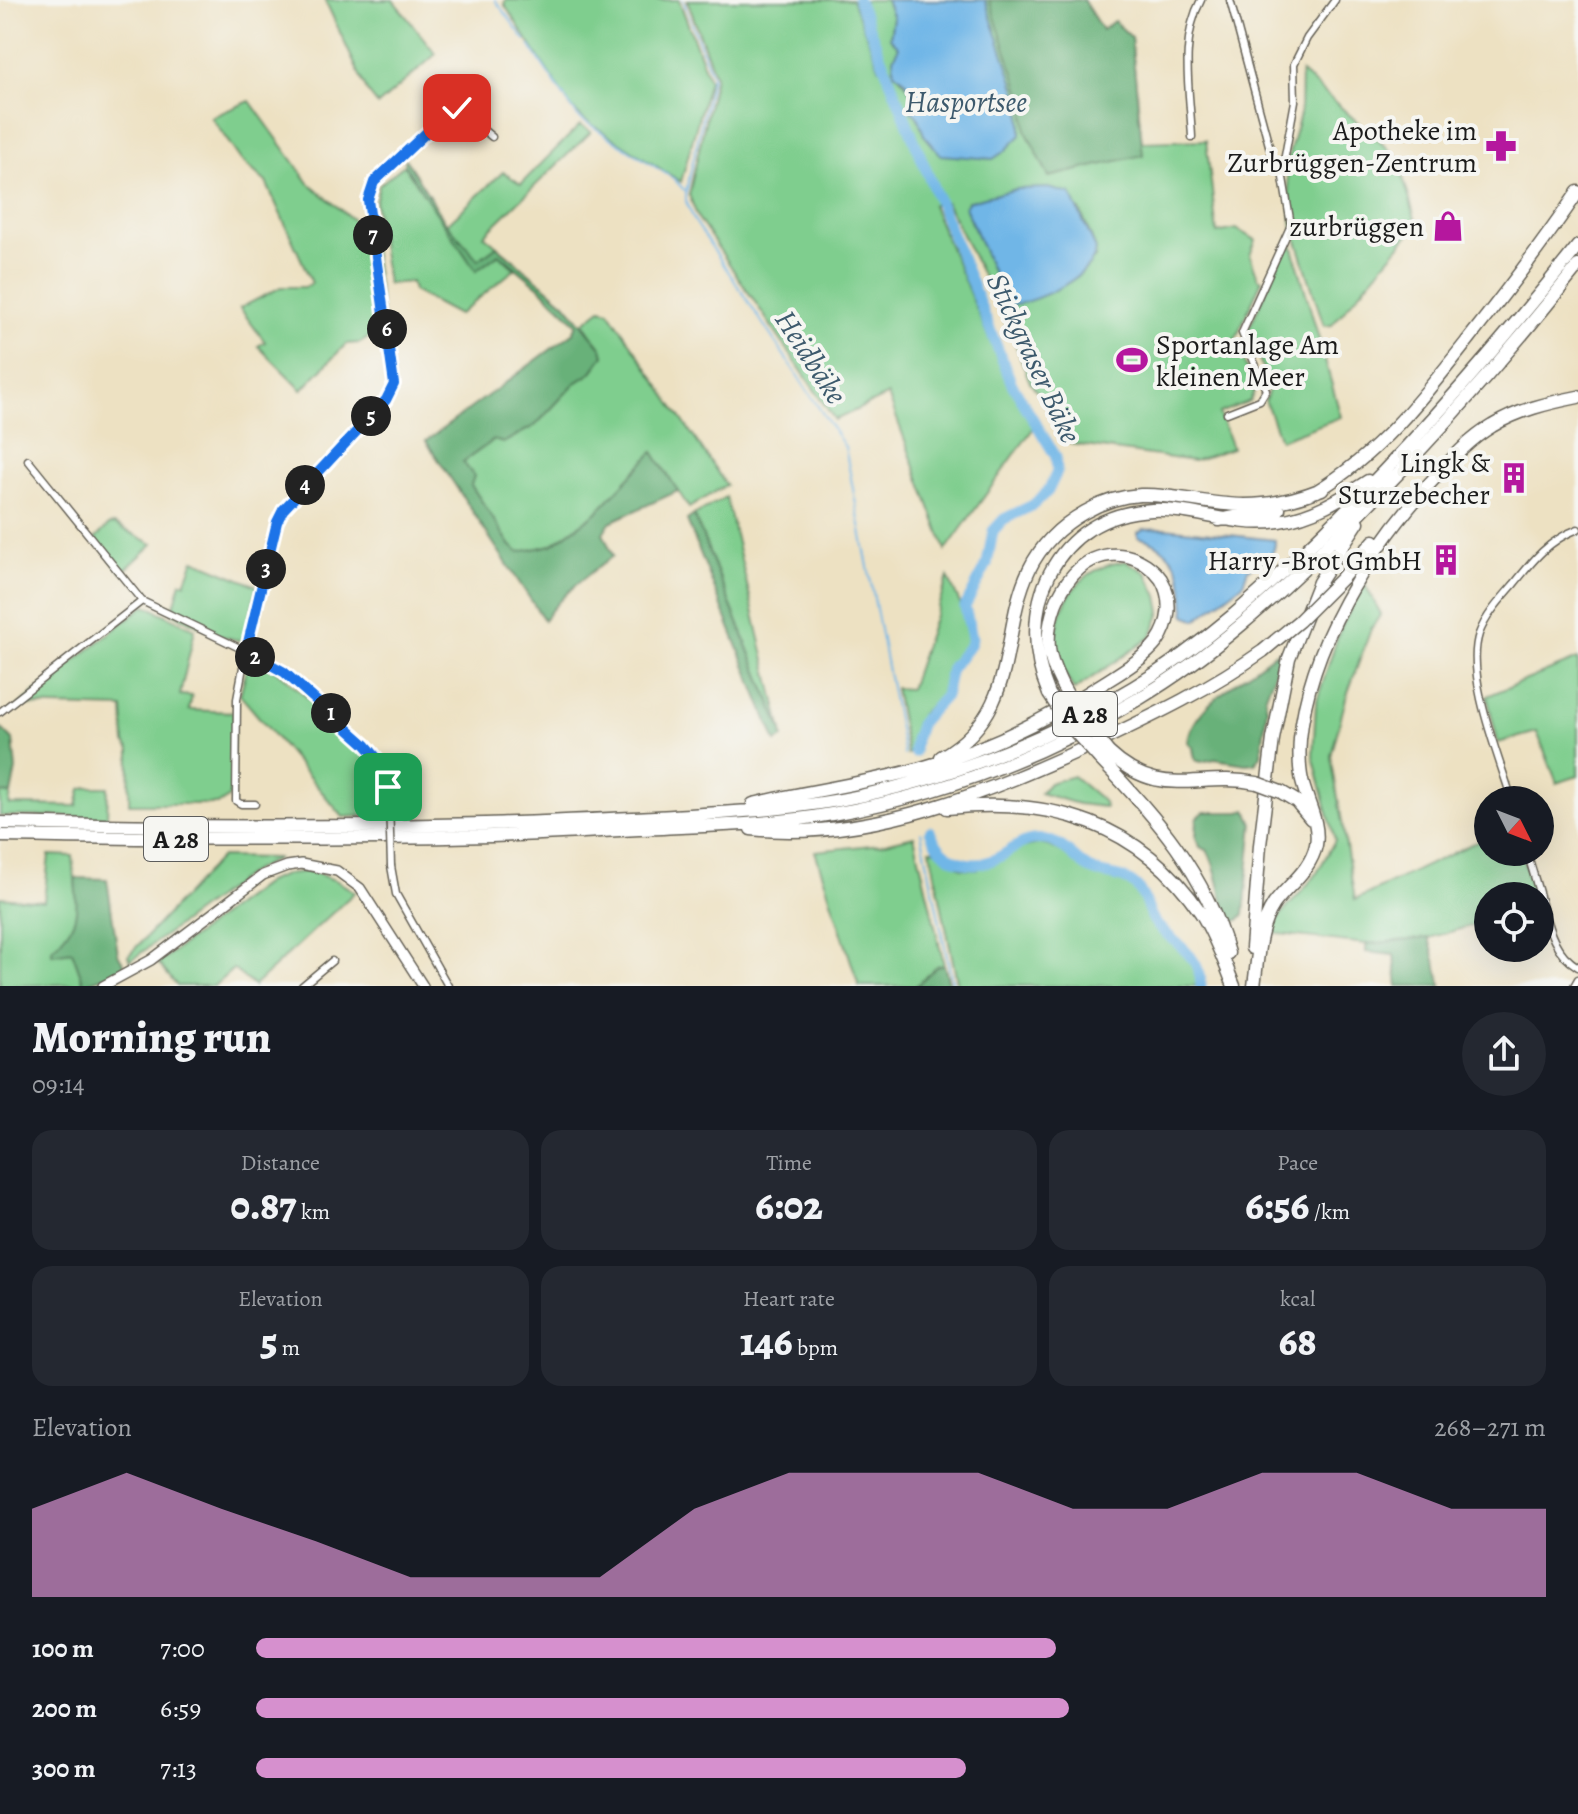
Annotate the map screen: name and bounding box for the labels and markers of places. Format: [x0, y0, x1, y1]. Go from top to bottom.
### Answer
pin [423, 74, 491, 142]
place label: Apotheke im Zurbrüggen-Zentrum [1227, 112, 1477, 182]
pharmacy icon: Apotheke im Zurbrüggen-Zentrum [1484, 129, 1518, 163]
place label: zurbrüggen [1289, 208, 1424, 246]
shop icon: zurbrüggen [1431, 209, 1465, 243]
pin: 7 [353, 215, 393, 255]
pin: 6 [367, 309, 407, 349]
place label: Sportanlage Am kleinen Meer [1156, 326, 1339, 396]
sports icon: Sportanlage Am kleinen Meer [1115, 343, 1149, 377]
pin: 5 [351, 396, 391, 436]
place label: Lingk & Sturzebecher [1338, 444, 1490, 514]
building icon: Lingk & Sturzebecher [1497, 461, 1531, 495]
pin: 4 [285, 465, 325, 505]
place label: Harry -Brot GmbH [1207, 542, 1422, 580]
building icon: Harry -Brot GmbH [1429, 543, 1463, 577]
pin: 3 [246, 549, 286, 589]
pin: 2 [235, 637, 275, 677]
pin: 1 [311, 693, 351, 733]
pin [354, 753, 422, 821]

